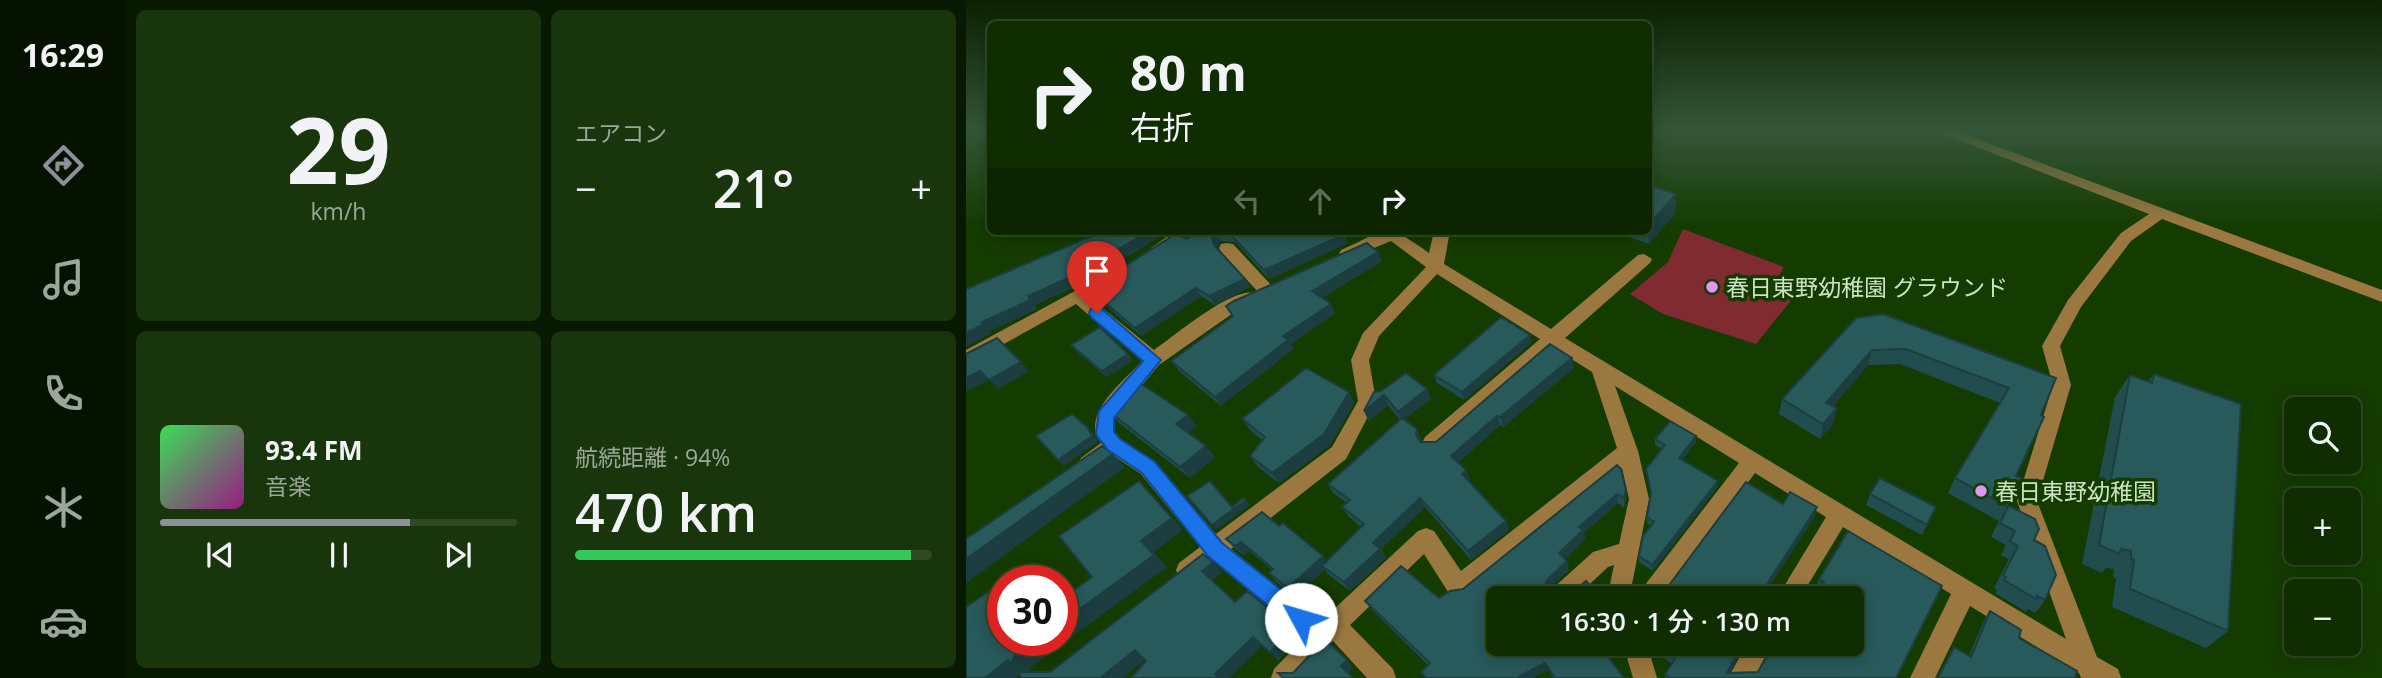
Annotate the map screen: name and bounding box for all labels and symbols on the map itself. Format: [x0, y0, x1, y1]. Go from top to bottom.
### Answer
pin [1067, 241, 1127, 313]
place label: 春日東野幼稚園 グラウンド [1726, 271, 2008, 303]
marker: 春日東野幼稚園 グラウンド [1704, 279, 1720, 295]
place label: 春日東野幼稚園 [1995, 475, 2156, 507]
marker: 春日東野幼稚園 [1973, 483, 1989, 499]
speed limit sign: 30 [987, 565, 1078, 656]
position arrow [1264, 582, 1338, 656]

